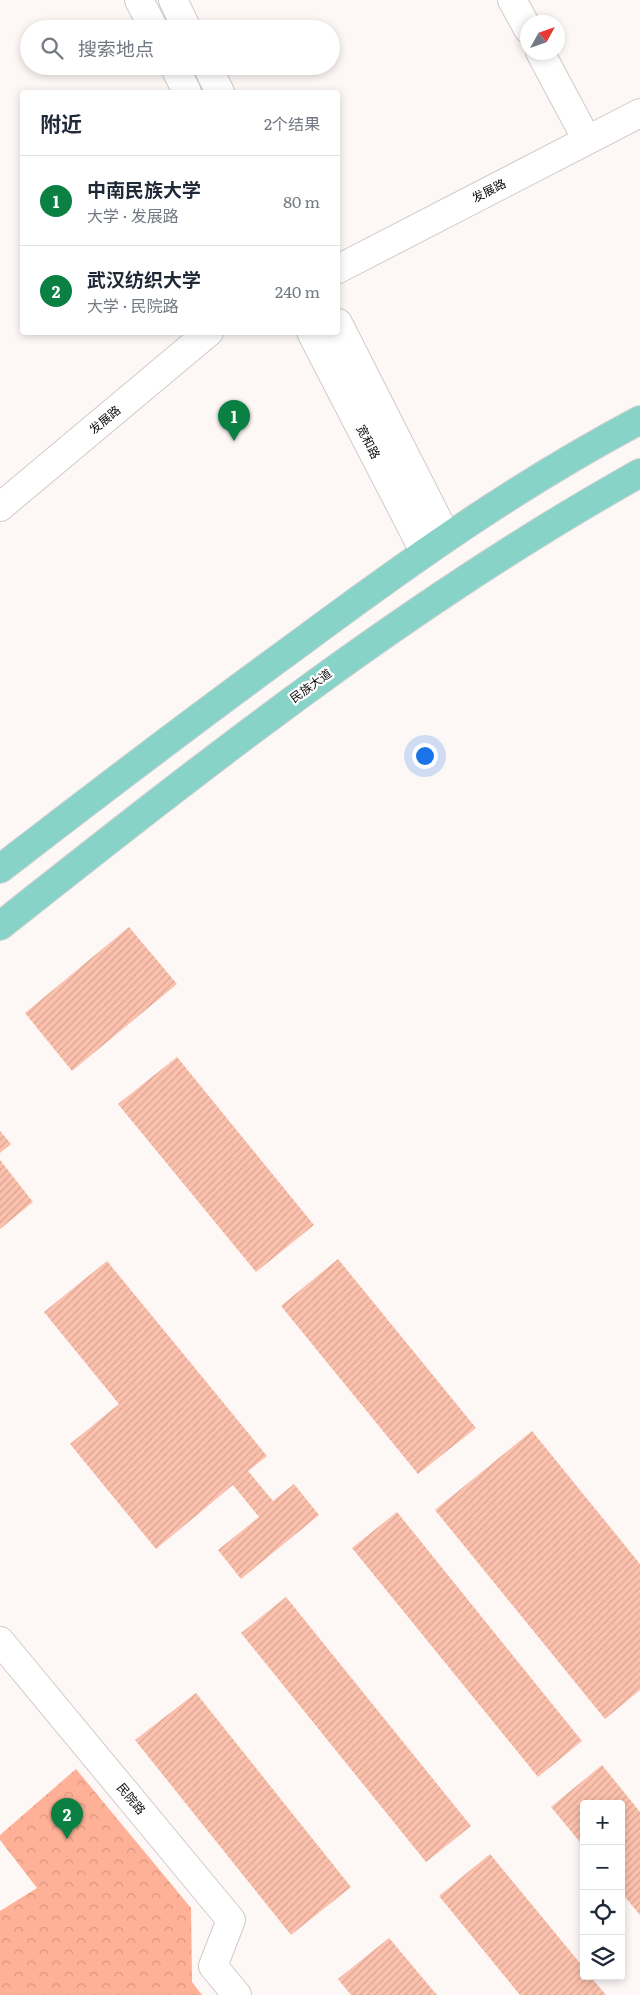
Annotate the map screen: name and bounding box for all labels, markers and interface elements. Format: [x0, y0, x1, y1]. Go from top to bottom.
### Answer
north arrow [520, 15, 565, 60]
search box [20, 20, 340, 75]
icon: search [38, 34, 66, 62]
text: 搜索地点 [78, 34, 154, 62]
text: 附近 [40, 107, 82, 138]
text: 2个结果 [264, 111, 320, 135]
street label: 发展路 [468, 174, 509, 206]
text: 中南民族大学 [87, 175, 201, 203]
text: 1 [53, 189, 59, 213]
text: 80 m [283, 189, 320, 213]
text: 大学 · 发展路 [87, 203, 179, 227]
text: 武汉纺织大学 [87, 265, 201, 293]
text: 2 [52, 279, 60, 303]
text: 240 m [275, 279, 320, 303]
text: 大学 · 民院路 [87, 293, 179, 317]
pin: 1 [218, 400, 250, 441]
street label: 发展路 [85, 401, 124, 438]
street label: 宽和路 [353, 421, 385, 462]
street label: 民族大道 [286, 664, 335, 707]
your location [412, 743, 438, 769]
street label: 民院路 [113, 1779, 150, 1818]
pin: 2 [51, 1798, 83, 1839]
map controls [580, 1800, 625, 1980]
button: + [580, 1800, 625, 1845]
button: − [580, 1845, 625, 1890]
button: locate [580, 1890, 625, 1935]
button: layers [580, 1935, 625, 1980]

